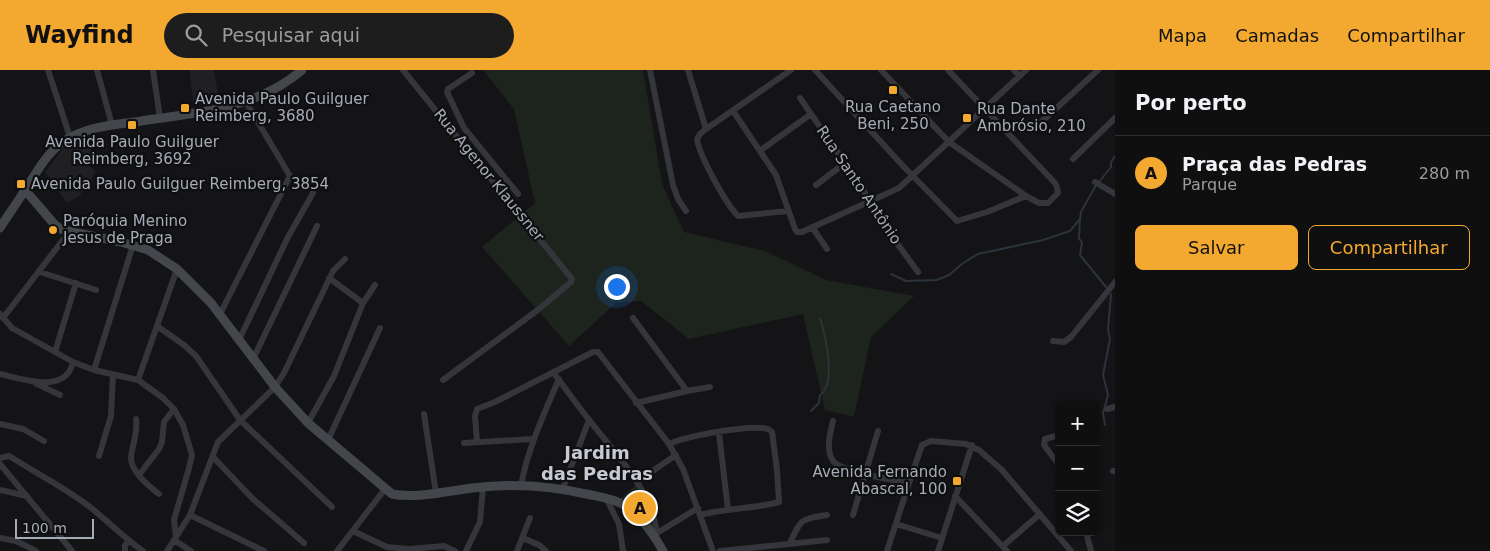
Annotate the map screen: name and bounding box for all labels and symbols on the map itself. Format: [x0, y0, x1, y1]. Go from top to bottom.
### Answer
marker: Rua Caetano Beni, 250 [887, 84, 899, 96]
place label: Avenida Paulo Guilguer Reimberg, 3680 [195, 90, 370, 125]
place label: Rua Caetano Beni, 250 [845, 98, 941, 133]
place label: Rua Dante Ambrósio, 210 [977, 100, 1086, 135]
marker: Avenida Paulo Guilguer Reimberg, 3680 [179, 102, 191, 114]
street label: Rua Agenor Klaussner [430, 105, 548, 245]
marker: Rua Dante Ambrósio, 210 [961, 112, 973, 124]
marker: Avenida Paulo Guilguer Reimberg, 3692 [126, 119, 138, 131]
street label: Rua Santo Antônio [813, 122, 905, 248]
place label: Avenida Paulo Guilguer Reimberg, 3692 [45, 133, 220, 168]
place label: Avenida Paulo Guilguer Reimberg, 3854 [31, 175, 329, 193]
marker: Avenida Paulo Guilguer Reimberg, 3854 [15, 178, 27, 190]
place label: Paróquia Menino Jesus de Praga [62, 212, 187, 247]
marker: Paróquia Menino Jesus de Praga [47, 224, 59, 236]
your location [604, 274, 630, 300]
district label: Jardim das Pedras [541, 442, 653, 484]
place label: Avenida Fernando Abascal, 100 [813, 463, 947, 498]
marker: Avenida Fernando Abascal, 100 [951, 475, 963, 487]
pin: A [624, 489, 656, 527]
scale bar [15, 516, 94, 539]

